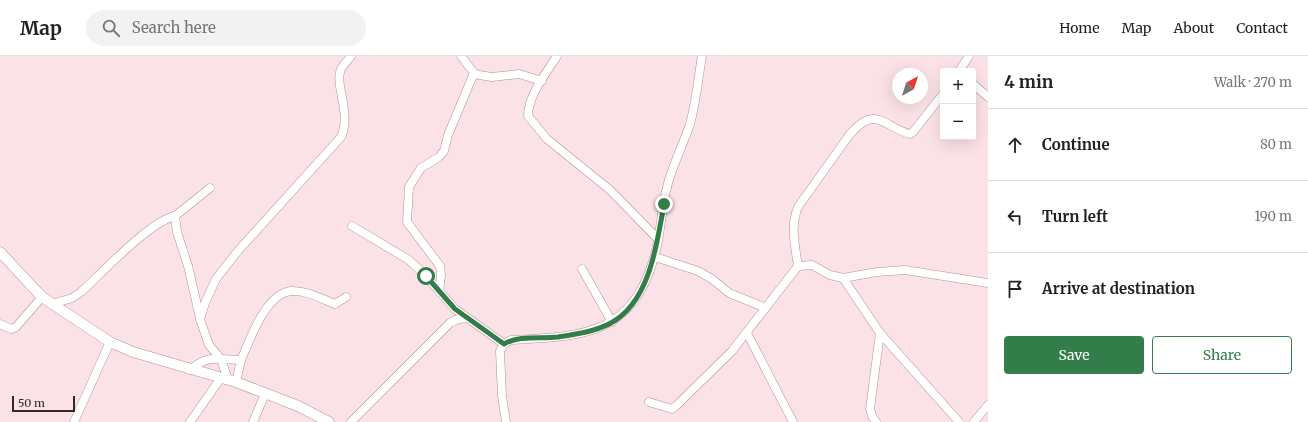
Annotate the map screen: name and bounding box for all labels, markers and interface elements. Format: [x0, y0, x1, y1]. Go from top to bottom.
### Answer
search box [86, 10, 366, 46]
text: Map [20, 16, 62, 40]
icon: search [100, 17, 122, 39]
text: Search here [132, 18, 216, 37]
text: Home [1059, 19, 1100, 37]
text: Map [1122, 19, 1151, 37]
text: About [1173, 19, 1214, 37]
text: Contact [1236, 19, 1288, 37]
north arrow [892, 68, 928, 104]
map controls [940, 68, 976, 140]
button: + [940, 68, 976, 104]
text: 4 min [1004, 71, 1053, 93]
text: Walk · 270 m [1214, 74, 1292, 91]
button: − [940, 104, 976, 140]
icon: ahead [1004, 134, 1026, 156]
text: Continue [1042, 135, 1110, 154]
text: 80 m [1260, 136, 1292, 153]
route end [655, 195, 673, 213]
icon: left [1004, 206, 1026, 228]
text: Turn left [1042, 207, 1108, 226]
text: 190 m [1255, 208, 1292, 225]
route start [417, 267, 435, 285]
icon: arrive [1004, 278, 1026, 300]
text: Arrive at destination [1042, 279, 1195, 298]
button: Save [1004, 336, 1144, 374]
button: Share [1152, 336, 1292, 374]
scale bar [12, 394, 75, 413]
text: 50 m [18, 396, 45, 410]

